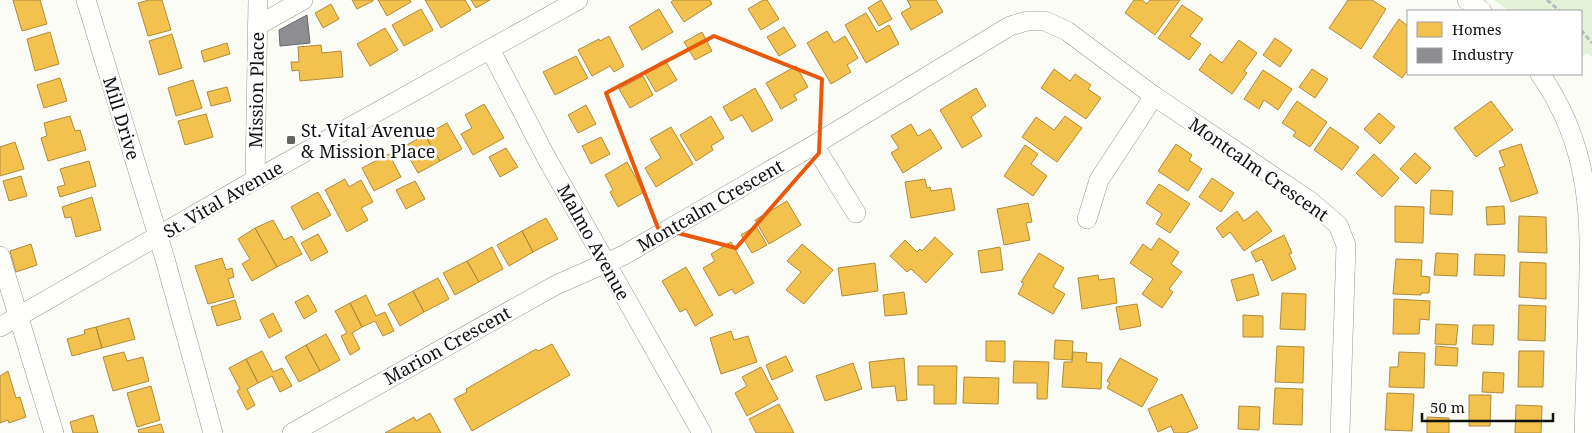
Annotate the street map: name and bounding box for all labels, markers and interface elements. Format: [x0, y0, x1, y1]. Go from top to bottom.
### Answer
legend [1407, 10, 1582, 75]
text: Homes [1452, 19, 1502, 39]
street label: Mission Place [243, 32, 269, 148]
text: Industry [1452, 44, 1514, 64]
street label: Mill Drive [98, 73, 146, 163]
street label: Montcalm Crescent [1184, 112, 1334, 226]
place label: St. Vital Avenue & Mission Place [301, 118, 435, 163]
marker: St. Vital Avenue & Mission Place [285, 134, 297, 146]
street label: Montcalm Crescent [632, 153, 788, 257]
street label: St. Vital Avenue [159, 155, 287, 243]
street label: Malmo Avenue [552, 180, 636, 304]
street label: Marion Crescent [379, 300, 515, 390]
scale bar [1422, 390, 1553, 422]
text: 50 m [1430, 397, 1465, 417]

